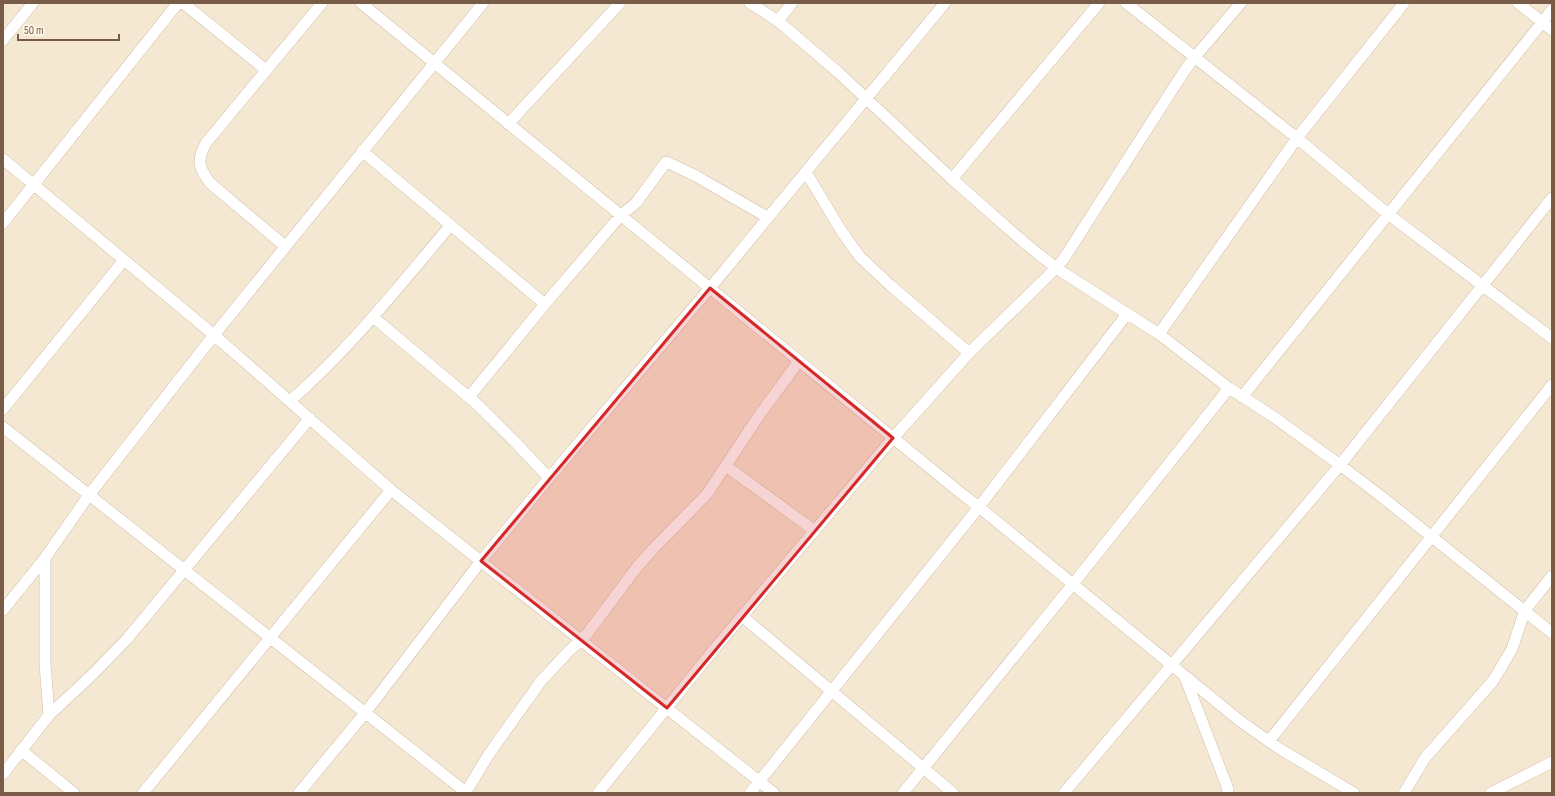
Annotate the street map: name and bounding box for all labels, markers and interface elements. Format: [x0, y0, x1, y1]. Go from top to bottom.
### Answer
scale bar [18, 16, 119, 42]
text: 50 m [24, 23, 44, 38]

